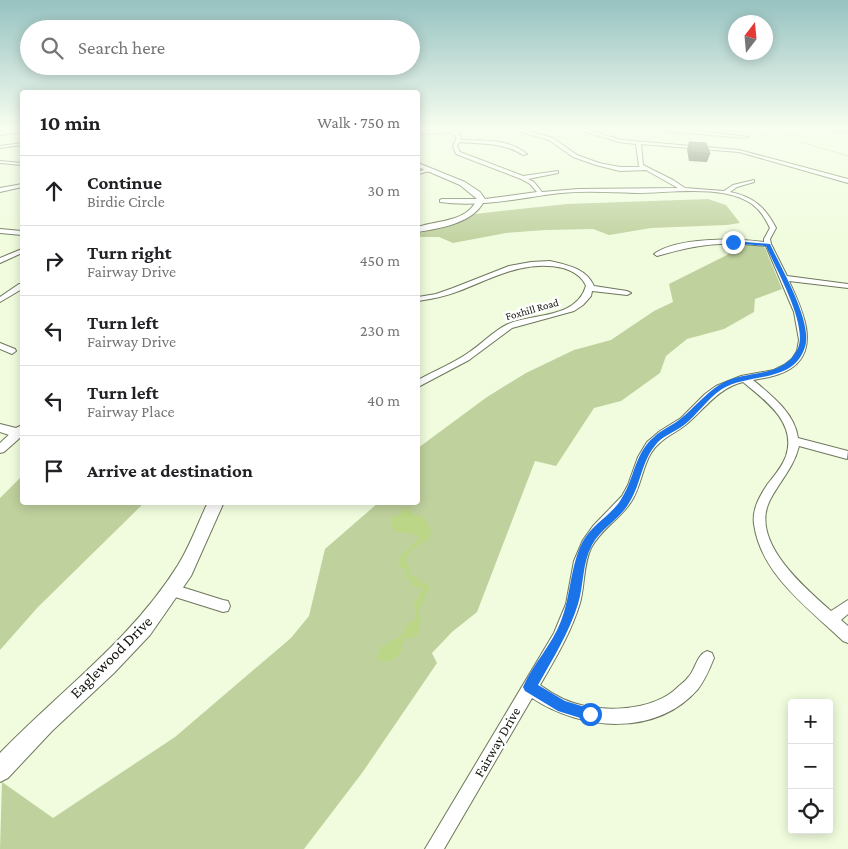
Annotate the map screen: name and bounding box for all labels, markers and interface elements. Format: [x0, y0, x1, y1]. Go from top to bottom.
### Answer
north arrow [728, 15, 773, 60]
search box [20, 20, 420, 75]
icon: search [38, 34, 66, 62]
text: Search here [78, 37, 165, 58]
text: 10 min [40, 111, 101, 135]
text: Walk · 750 m [317, 114, 400, 131]
text: Continue [87, 172, 162, 193]
icon: ahead [40, 177, 68, 205]
text: 30 m [368, 182, 400, 199]
text: Birdie Circle [87, 193, 165, 210]
route end [722, 231, 745, 254]
text: Turn right [87, 242, 172, 263]
icon: right [40, 247, 68, 275]
text: 450 m [359, 252, 400, 269]
text: Fairway Drive [87, 263, 176, 280]
street label: Foxhill Road [504, 296, 560, 322]
text: Turn left [87, 312, 159, 333]
icon: left [40, 317, 68, 345]
text: 230 m [360, 322, 400, 339]
text: Fairway Drive [87, 333, 176, 350]
text: Turn left [87, 382, 159, 403]
icon: left [40, 387, 68, 415]
text: 40 m [367, 392, 400, 409]
text: Fairway Place [87, 403, 174, 420]
icon: arrive [40, 457, 68, 485]
text: Arrive at destination [87, 460, 253, 481]
street label: Eaglewood Drive [67, 613, 156, 702]
map controls [788, 699, 833, 834]
button: + [788, 699, 833, 744]
route start [579, 703, 602, 726]
street label: Fairway Drive [471, 704, 523, 780]
button: − [788, 744, 833, 789]
button: locate [788, 789, 833, 834]

